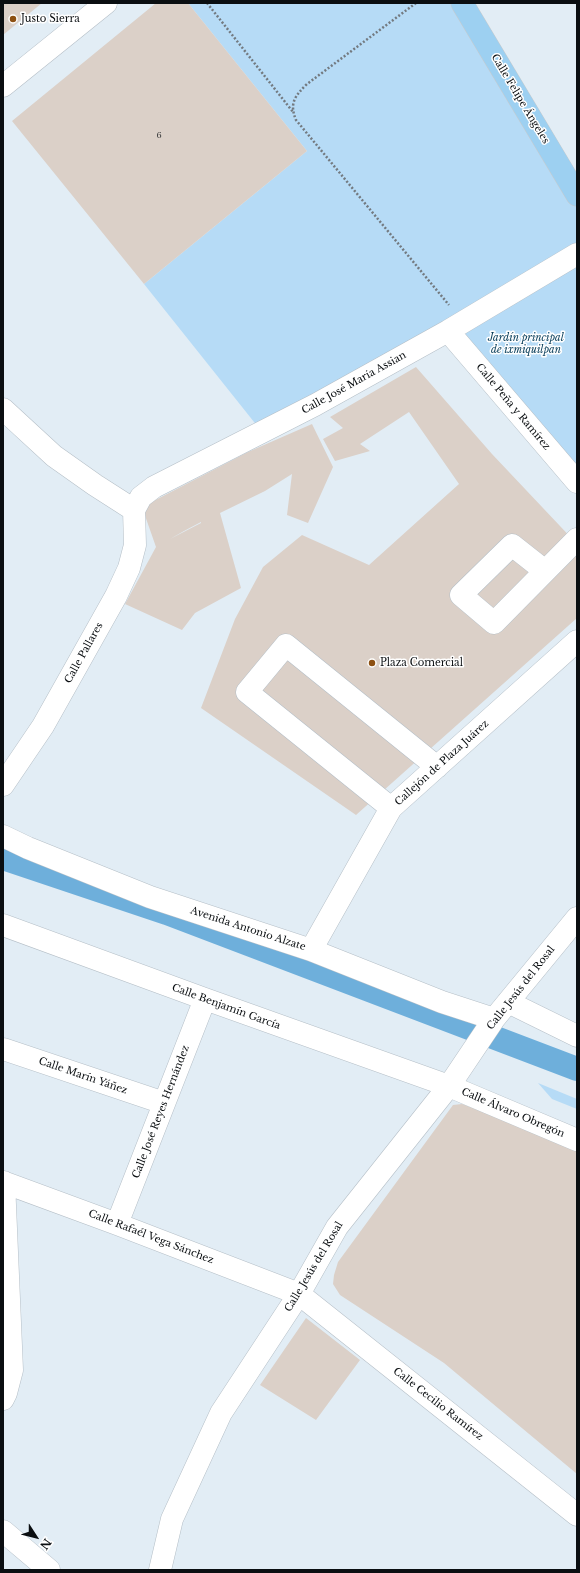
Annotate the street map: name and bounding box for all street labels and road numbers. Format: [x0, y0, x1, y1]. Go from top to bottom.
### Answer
street label: Calle Felipe Ángeles [488, 52, 552, 146]
street label: Calle José María Assian [300, 349, 408, 417]
street label: Calle Peña y Ramírez [473, 361, 553, 453]
street label: Calle Pallares [62, 620, 106, 686]
street label: Callejón de Plaza Juárez [393, 718, 491, 808]
street label: Avenida Antonio Alzate [189, 905, 307, 953]
street label: Calle Jesús del Rosal [485, 944, 557, 1032]
street label: Calle Benjamín García [170, 982, 282, 1032]
street label: Calle José Reyes Hernández [130, 1044, 192, 1180]
street label: Calle Marín Yáñez [37, 1055, 129, 1097]
street label: Calle Álvaro Obregón [460, 1086, 566, 1140]
street label: Calle Rafaél Vega Sánchez [87, 1208, 215, 1266]
street label: Calle Jesús del Rosal [282, 1220, 346, 1314]
street label: Calle Cecilio Ramírez [391, 1365, 485, 1443]

